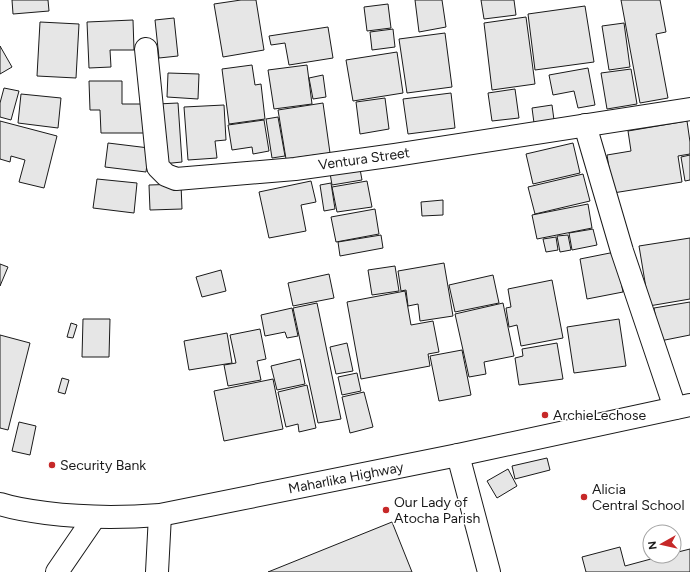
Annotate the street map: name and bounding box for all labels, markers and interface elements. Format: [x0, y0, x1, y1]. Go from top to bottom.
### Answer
street label: Ventura Street [317, 144, 411, 174]
place label: ArchieLechose [553, 407, 646, 424]
marker: ArchieLechose [540, 410, 550, 420]
place label: Security Bank [60, 457, 146, 474]
street label: Maharlika Highway [287, 458, 406, 498]
marker: Security Bank [47, 460, 57, 470]
place label: Alicia Central School [592, 481, 685, 514]
marker: Alicia Central School [579, 492, 589, 502]
place label: Our Lady of Atocha Parish [394, 494, 480, 527]
marker: Our Lady of Atocha Parish [381, 505, 391, 515]
north arrow [642, 524, 682, 564]
text: N [646, 540, 660, 550]

